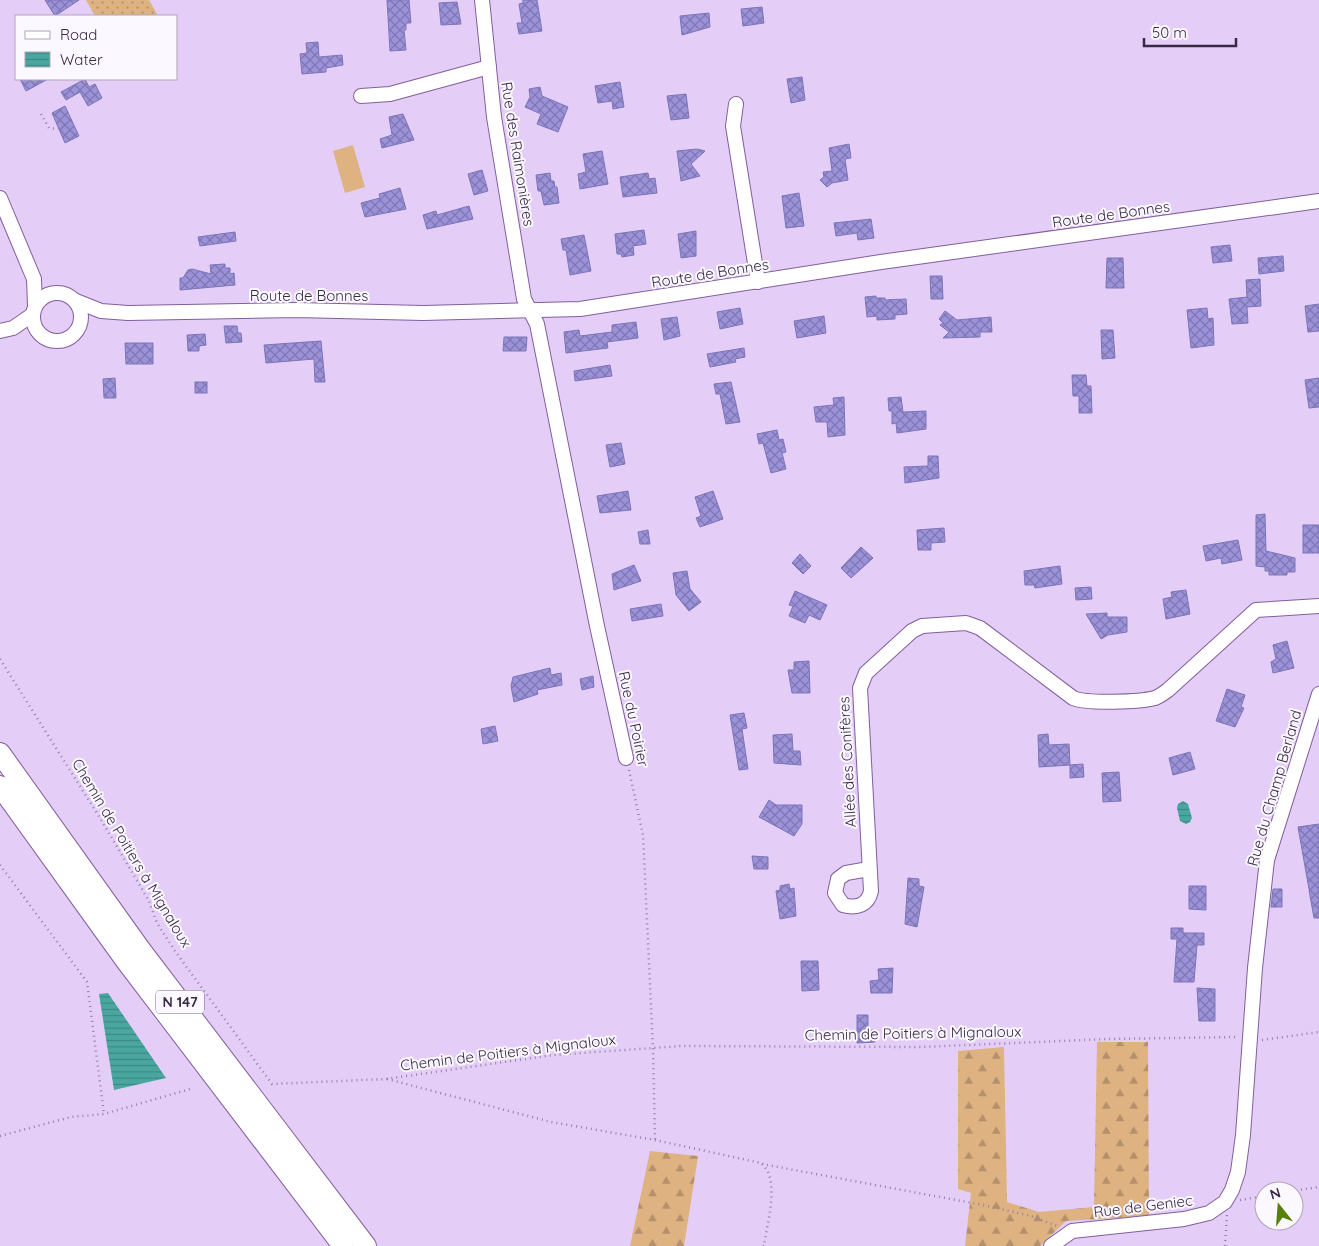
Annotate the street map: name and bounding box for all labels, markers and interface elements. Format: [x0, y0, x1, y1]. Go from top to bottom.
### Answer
legend [15, 15, 178, 80]
scale bar [1144, 15, 1236, 47]
text: 50 m [1152, 23, 1187, 42]
text: Road [60, 25, 97, 44]
text: Water [60, 50, 103, 69]
street label: Rue des Raimonières [497, 80, 539, 228]
street label: Route de Bonnes [1051, 196, 1171, 232]
street label: Route de Bonnes [650, 254, 770, 292]
street label: Route de Bonnes [250, 286, 368, 305]
street label: Rue du Poirier [615, 669, 653, 769]
street label: Allée des Conifères [834, 696, 860, 828]
street label: Rue du Champ Berland [1243, 708, 1305, 868]
street label: Chemin de Poitiers à Mignaloux [68, 755, 196, 951]
road number: N 147 [156, 990, 204, 1014]
street label: Chemin de Poitiers à Mignaloux [804, 1022, 1022, 1044]
street label: Chemin de Poitiers à Mignaloux [399, 1029, 617, 1075]
north arrow [1254, 1181, 1304, 1231]
text: N [1268, 1183, 1283, 1204]
street label: Rue de Geniec [1092, 1190, 1194, 1222]

